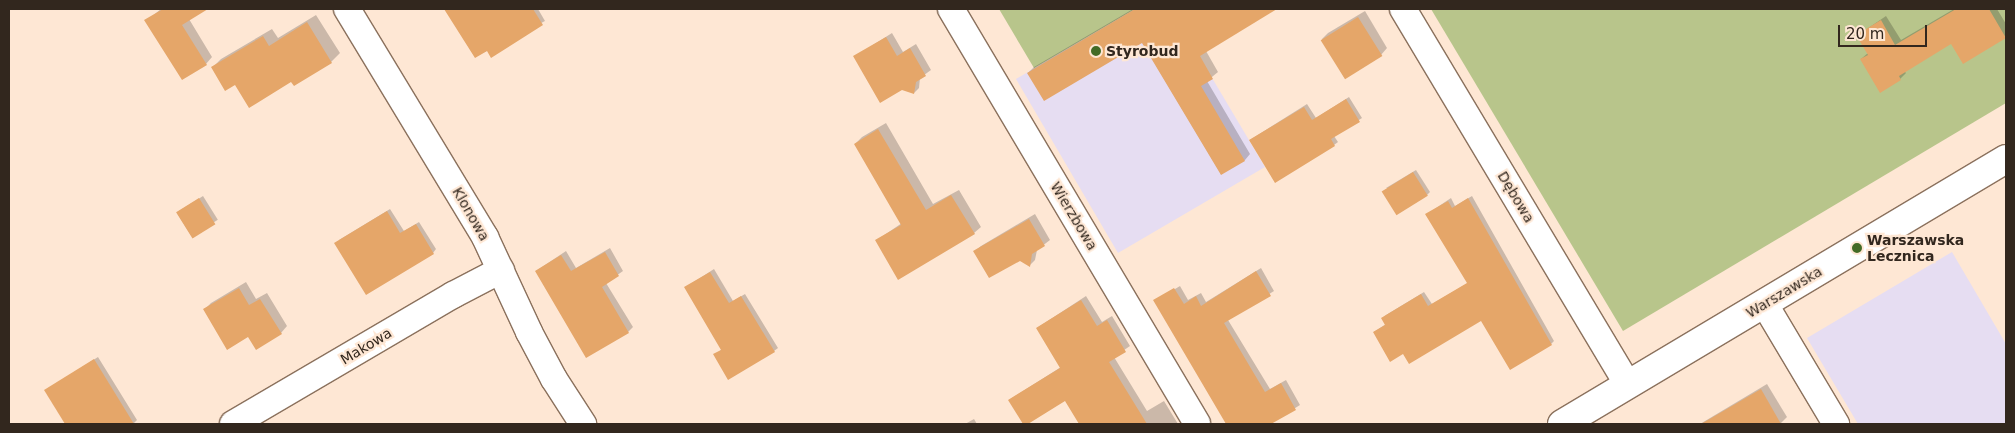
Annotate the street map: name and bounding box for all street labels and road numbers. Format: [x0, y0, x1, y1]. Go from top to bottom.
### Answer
street label: Dębowa [1494, 168, 1538, 226]
street label: Wierzbowa [1047, 179, 1101, 253]
street label: Klonowa [449, 184, 493, 244]
street label: Warszawska [1743, 263, 1825, 321]
street label: Makowa [337, 324, 395, 368]

